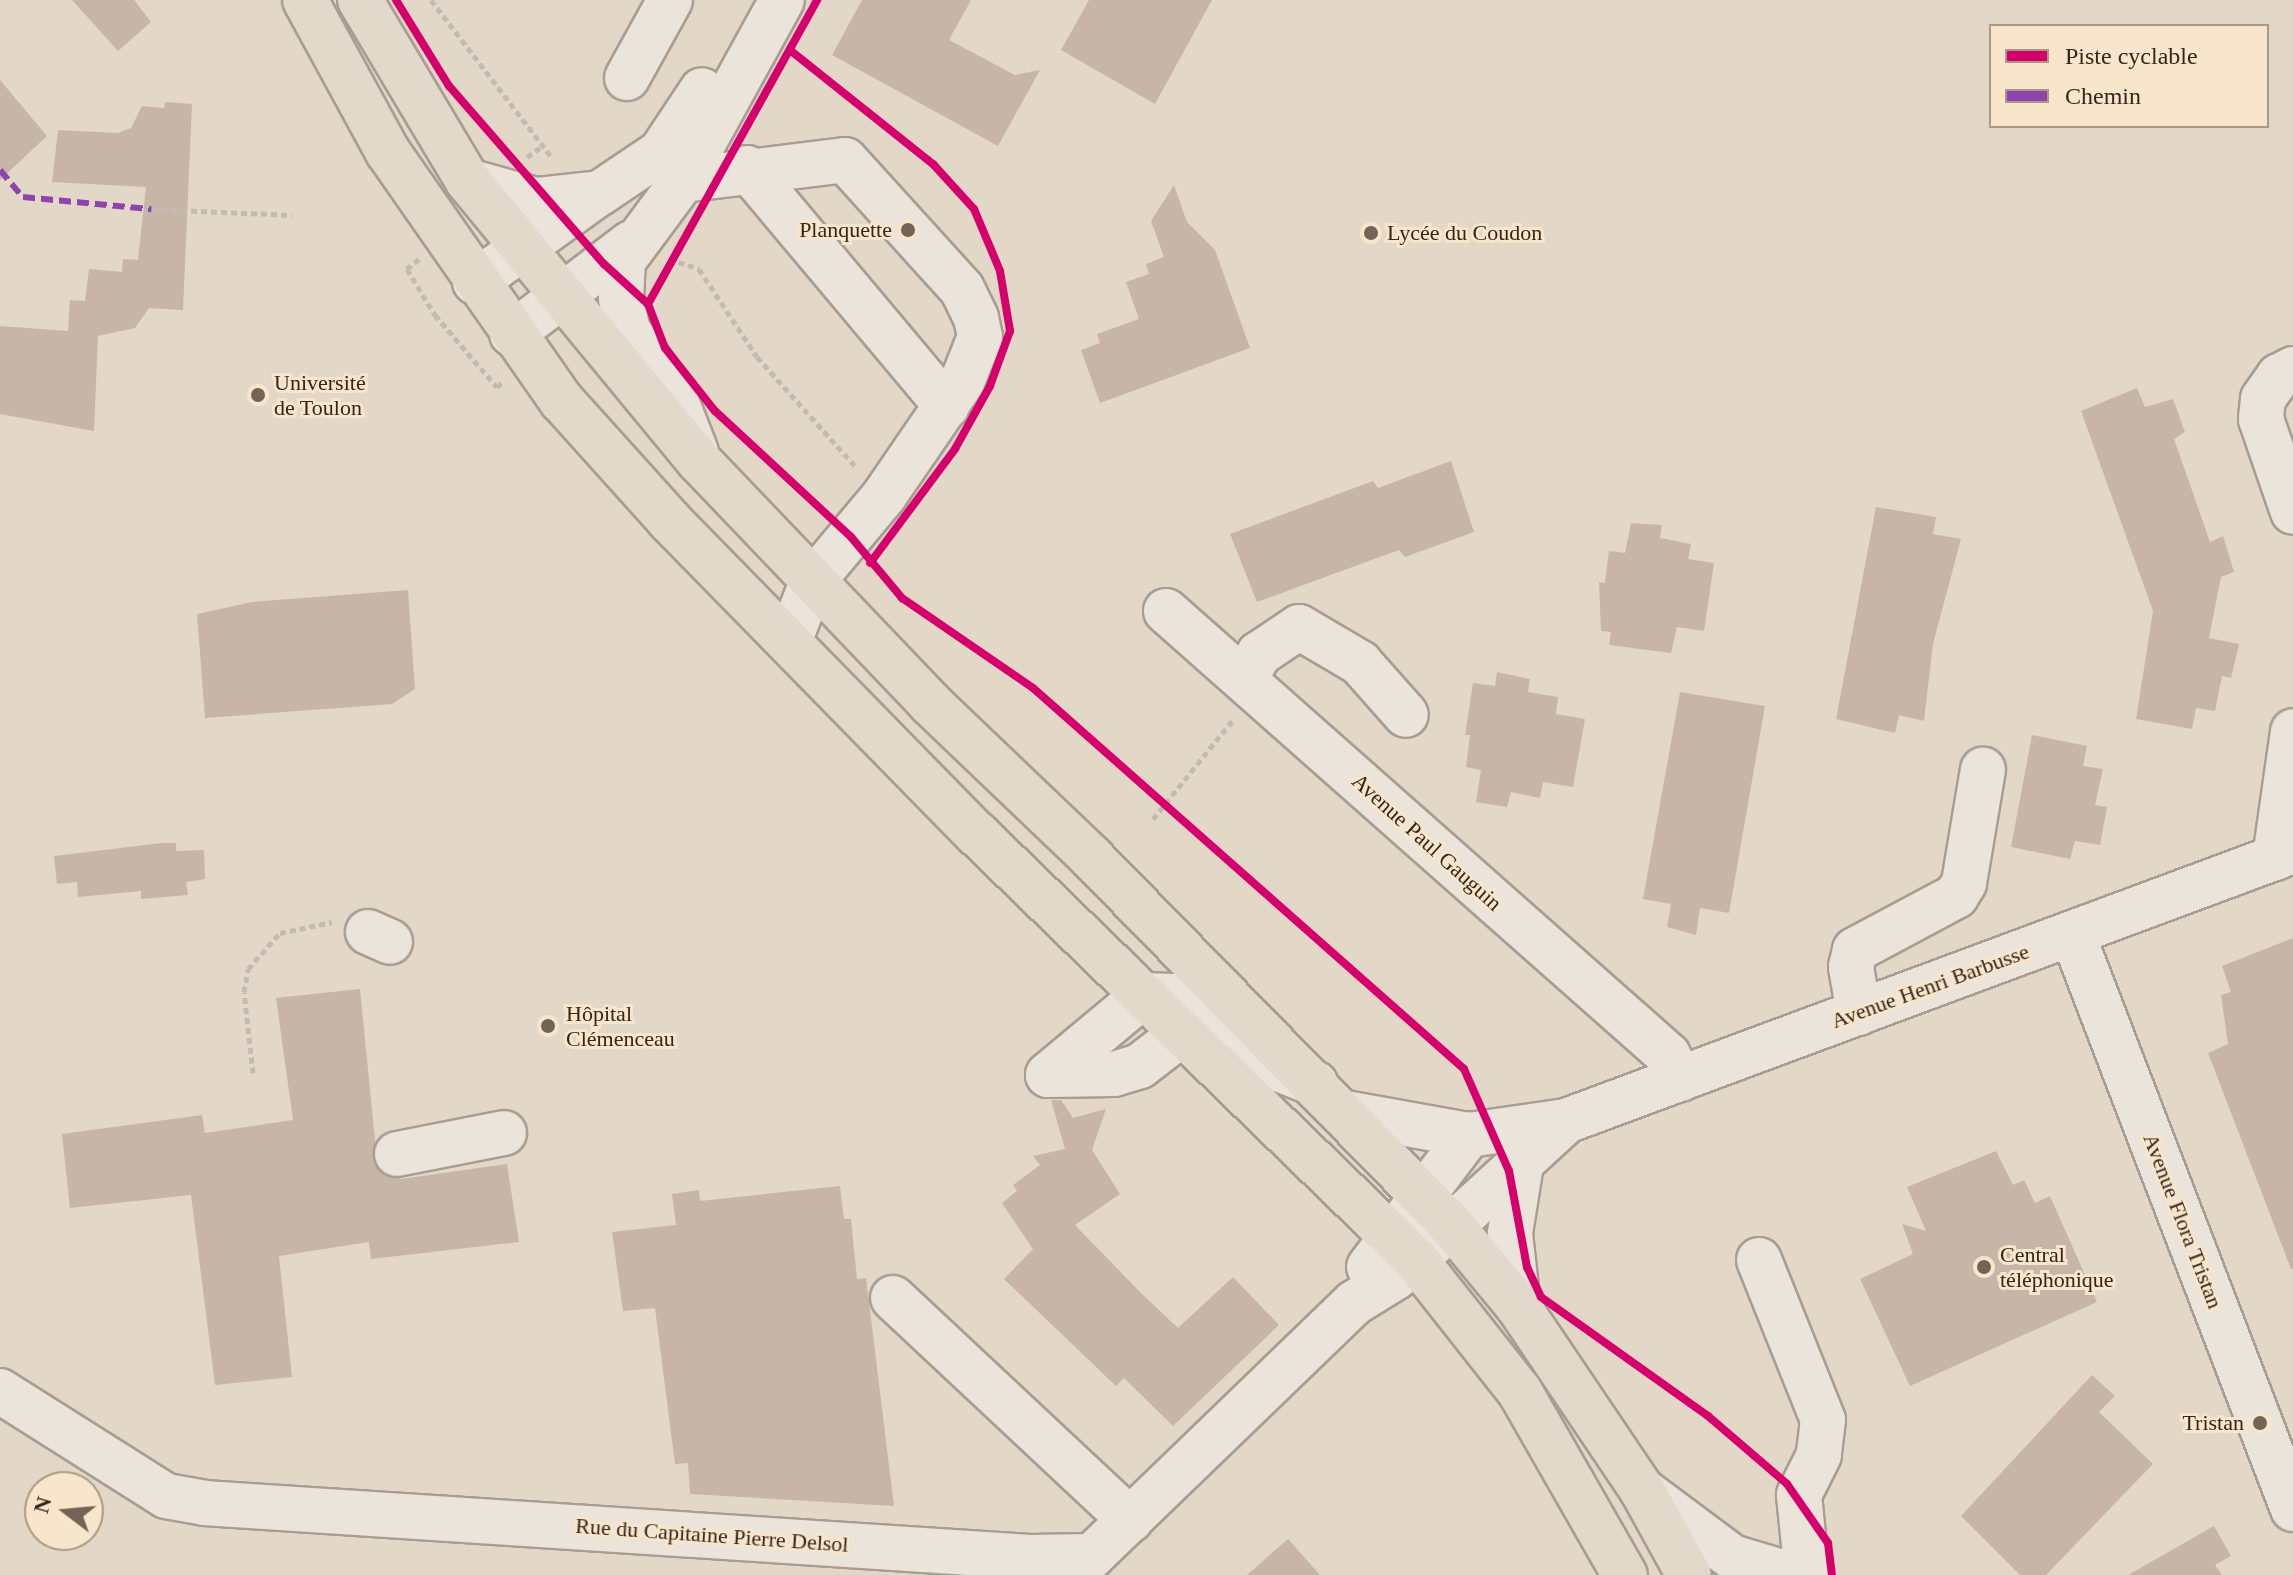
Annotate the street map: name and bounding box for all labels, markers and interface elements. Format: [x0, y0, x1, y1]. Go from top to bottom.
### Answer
legend [1989, 24, 2269, 128]
text: Piste cyclable [2065, 43, 2198, 69]
text: Chemin [2065, 83, 2141, 109]
place label: Planquette [799, 217, 892, 243]
place label: Lycée du Coudon [1387, 220, 1542, 246]
marker: Planquette [899, 221, 917, 239]
marker: Lycée du Coudon [1362, 224, 1380, 242]
place label: Université de Toulon [274, 369, 366, 420]
marker: Université de Toulon [249, 386, 267, 404]
street label: Avenue Paul Gauguin [1347, 768, 1507, 916]
street label: Avenue Henri Barbusse [1828, 938, 2032, 1034]
place label: Hôpital Clémenceau [566, 1000, 675, 1052]
marker: Hôpital Clémenceau [537, 1015, 559, 1037]
street label: Avenue Flora Tristan [2137, 1130, 2229, 1312]
place label: Central téléphonique [2000, 1241, 2114, 1292]
marker: Central téléphonique [1975, 1258, 1993, 1276]
place label: Tristan [2182, 1410, 2244, 1436]
marker: Tristan [2251, 1414, 2269, 1432]
north arrow [24, 1471, 104, 1551]
text: N [28, 1494, 57, 1516]
street label: Rue du Capitaine Pierre Delsol [575, 1512, 849, 1558]

